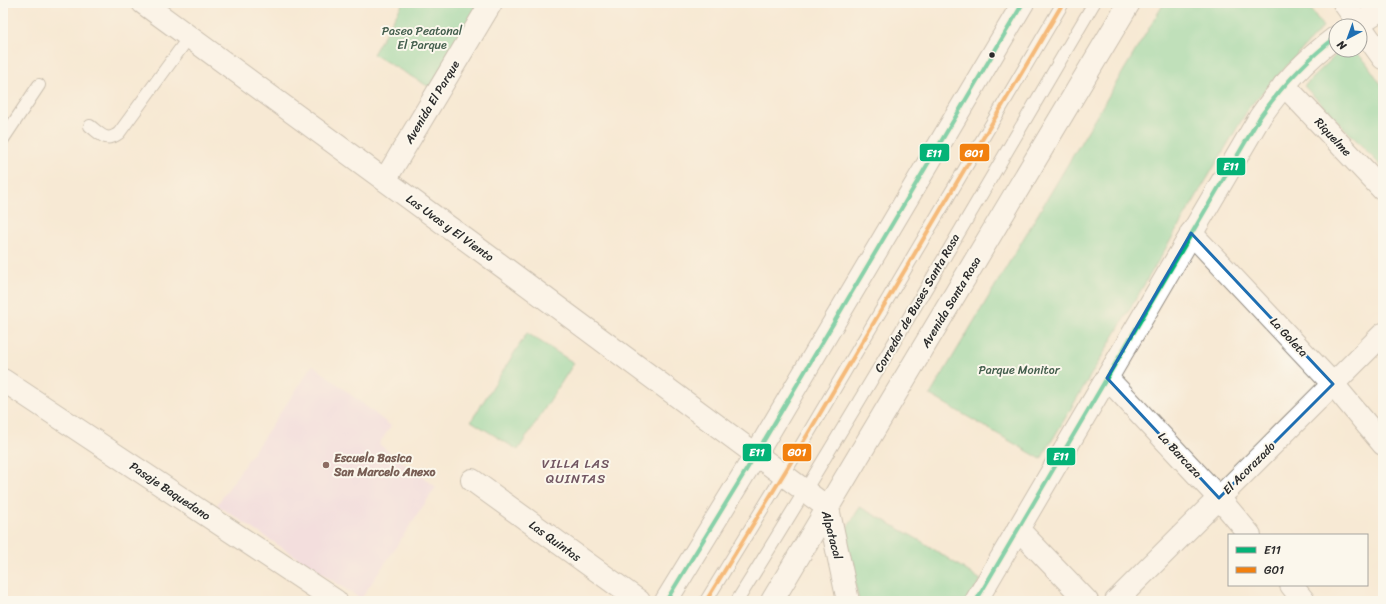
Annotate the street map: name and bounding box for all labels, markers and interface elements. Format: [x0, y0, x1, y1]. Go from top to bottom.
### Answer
north arrow [1328, 18, 1368, 58]
park label: Paseo Peatonal El Parque [382, 20, 463, 56]
text: N [1332, 35, 1352, 55]
unlabelled marker [987, 50, 997, 60]
street label: Avenida El Parque [398, 56, 466, 149]
street label: Riquelme [1309, 112, 1357, 162]
line badge: E11 [919, 143, 950, 162]
line badge: G01 [959, 143, 990, 162]
text: E11 [926, 144, 942, 163]
text: G01 [964, 144, 984, 163]
line badge: E11 [1216, 157, 1246, 176]
text: E11 [1223, 157, 1239, 176]
street label: Las Uvas y El Viento [401, 188, 499, 268]
street label: Corredor de Buses Santa Rosa [868, 229, 966, 377]
street label: Avenida Santa Rosa [914, 252, 987, 353]
street label: La Goleta [1264, 312, 1314, 362]
park label: Parque Monitor [978, 359, 1061, 381]
street label: La Barcaza [1152, 427, 1208, 483]
street label: El Acorazado [1217, 436, 1281, 500]
line badge: E11 [742, 443, 772, 462]
text: E11 [749, 443, 765, 462]
line badge: G01 [782, 443, 812, 462]
text: G01 [787, 443, 807, 462]
place label: Escuela Basica San Marcelo Anexo [333, 447, 435, 483]
line badge: E11 [1046, 447, 1076, 466]
text: E11 [1053, 447, 1069, 466]
district label: VILLA LAS QUINTAS [542, 452, 610, 490]
street label: Pasaje Baquedano [125, 456, 215, 526]
marker: Escuela Basica San Marcelo Anexo [321, 460, 331, 470]
street label: Alpatacal [815, 507, 849, 563]
street label: Las Quintas [524, 514, 586, 568]
legend [1228, 534, 1368, 586]
text: E11 [1264, 539, 1281, 561]
text: G01 [1264, 559, 1284, 581]

